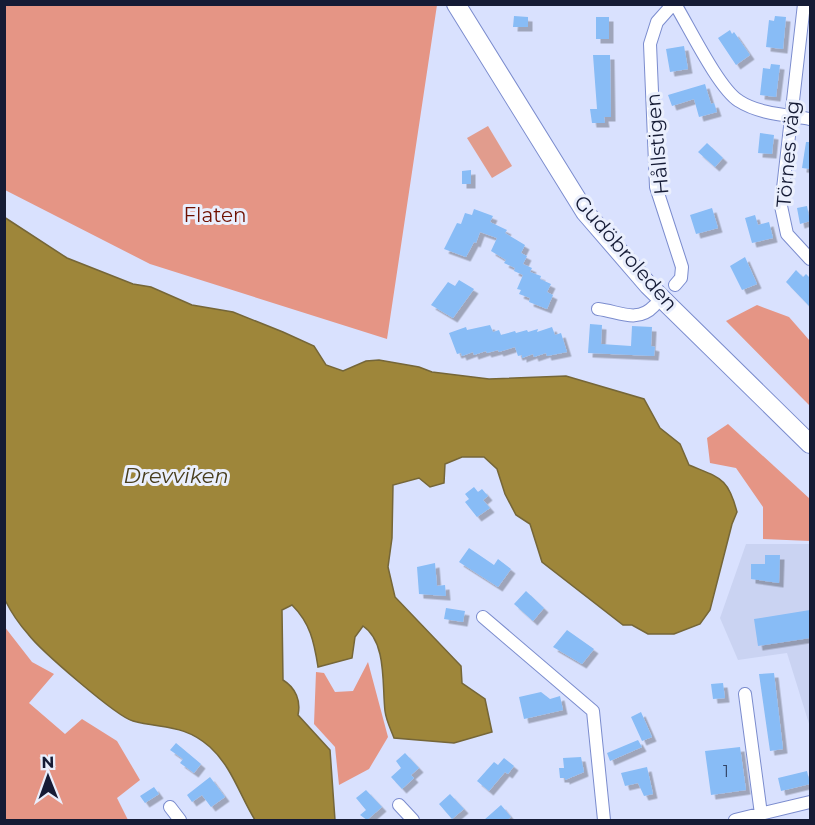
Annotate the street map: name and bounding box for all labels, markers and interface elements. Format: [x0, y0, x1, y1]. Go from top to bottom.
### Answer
street label: Hållstigen [641, 92, 673, 196]
street label: Törnes väg [771, 99, 805, 209]
street label: Gudöbroleden [569, 190, 683, 316]
park label: Flaten [183, 203, 247, 227]
water label: Drevviken [123, 463, 229, 488]
north arrow [18, 747, 78, 807]
text: N [41, 753, 54, 772]
house number: 1 [723, 762, 729, 781]

